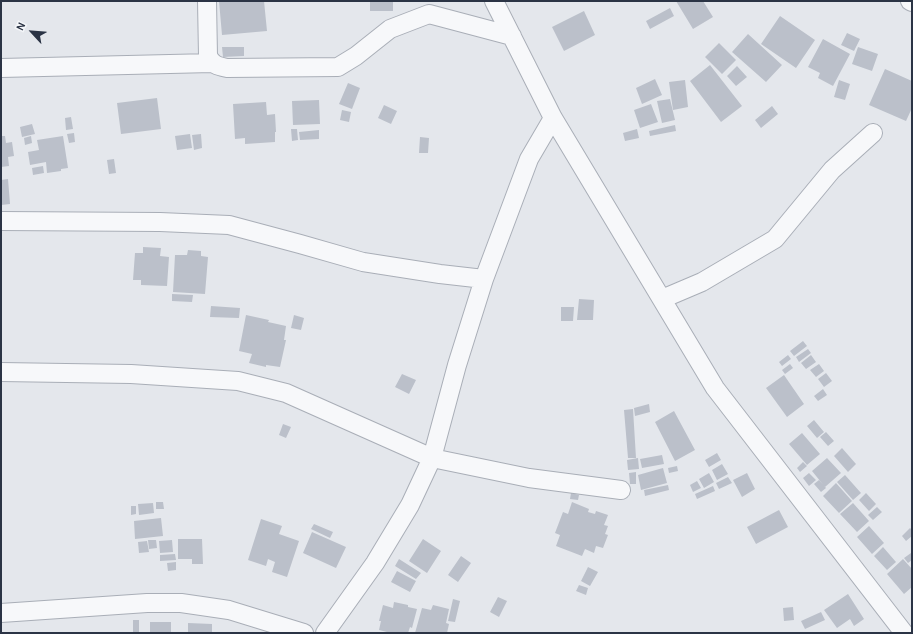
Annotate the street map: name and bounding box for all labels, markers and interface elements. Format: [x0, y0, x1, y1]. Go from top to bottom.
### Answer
north arrow [12, 12, 52, 52]
text: N [13, 20, 28, 33]

